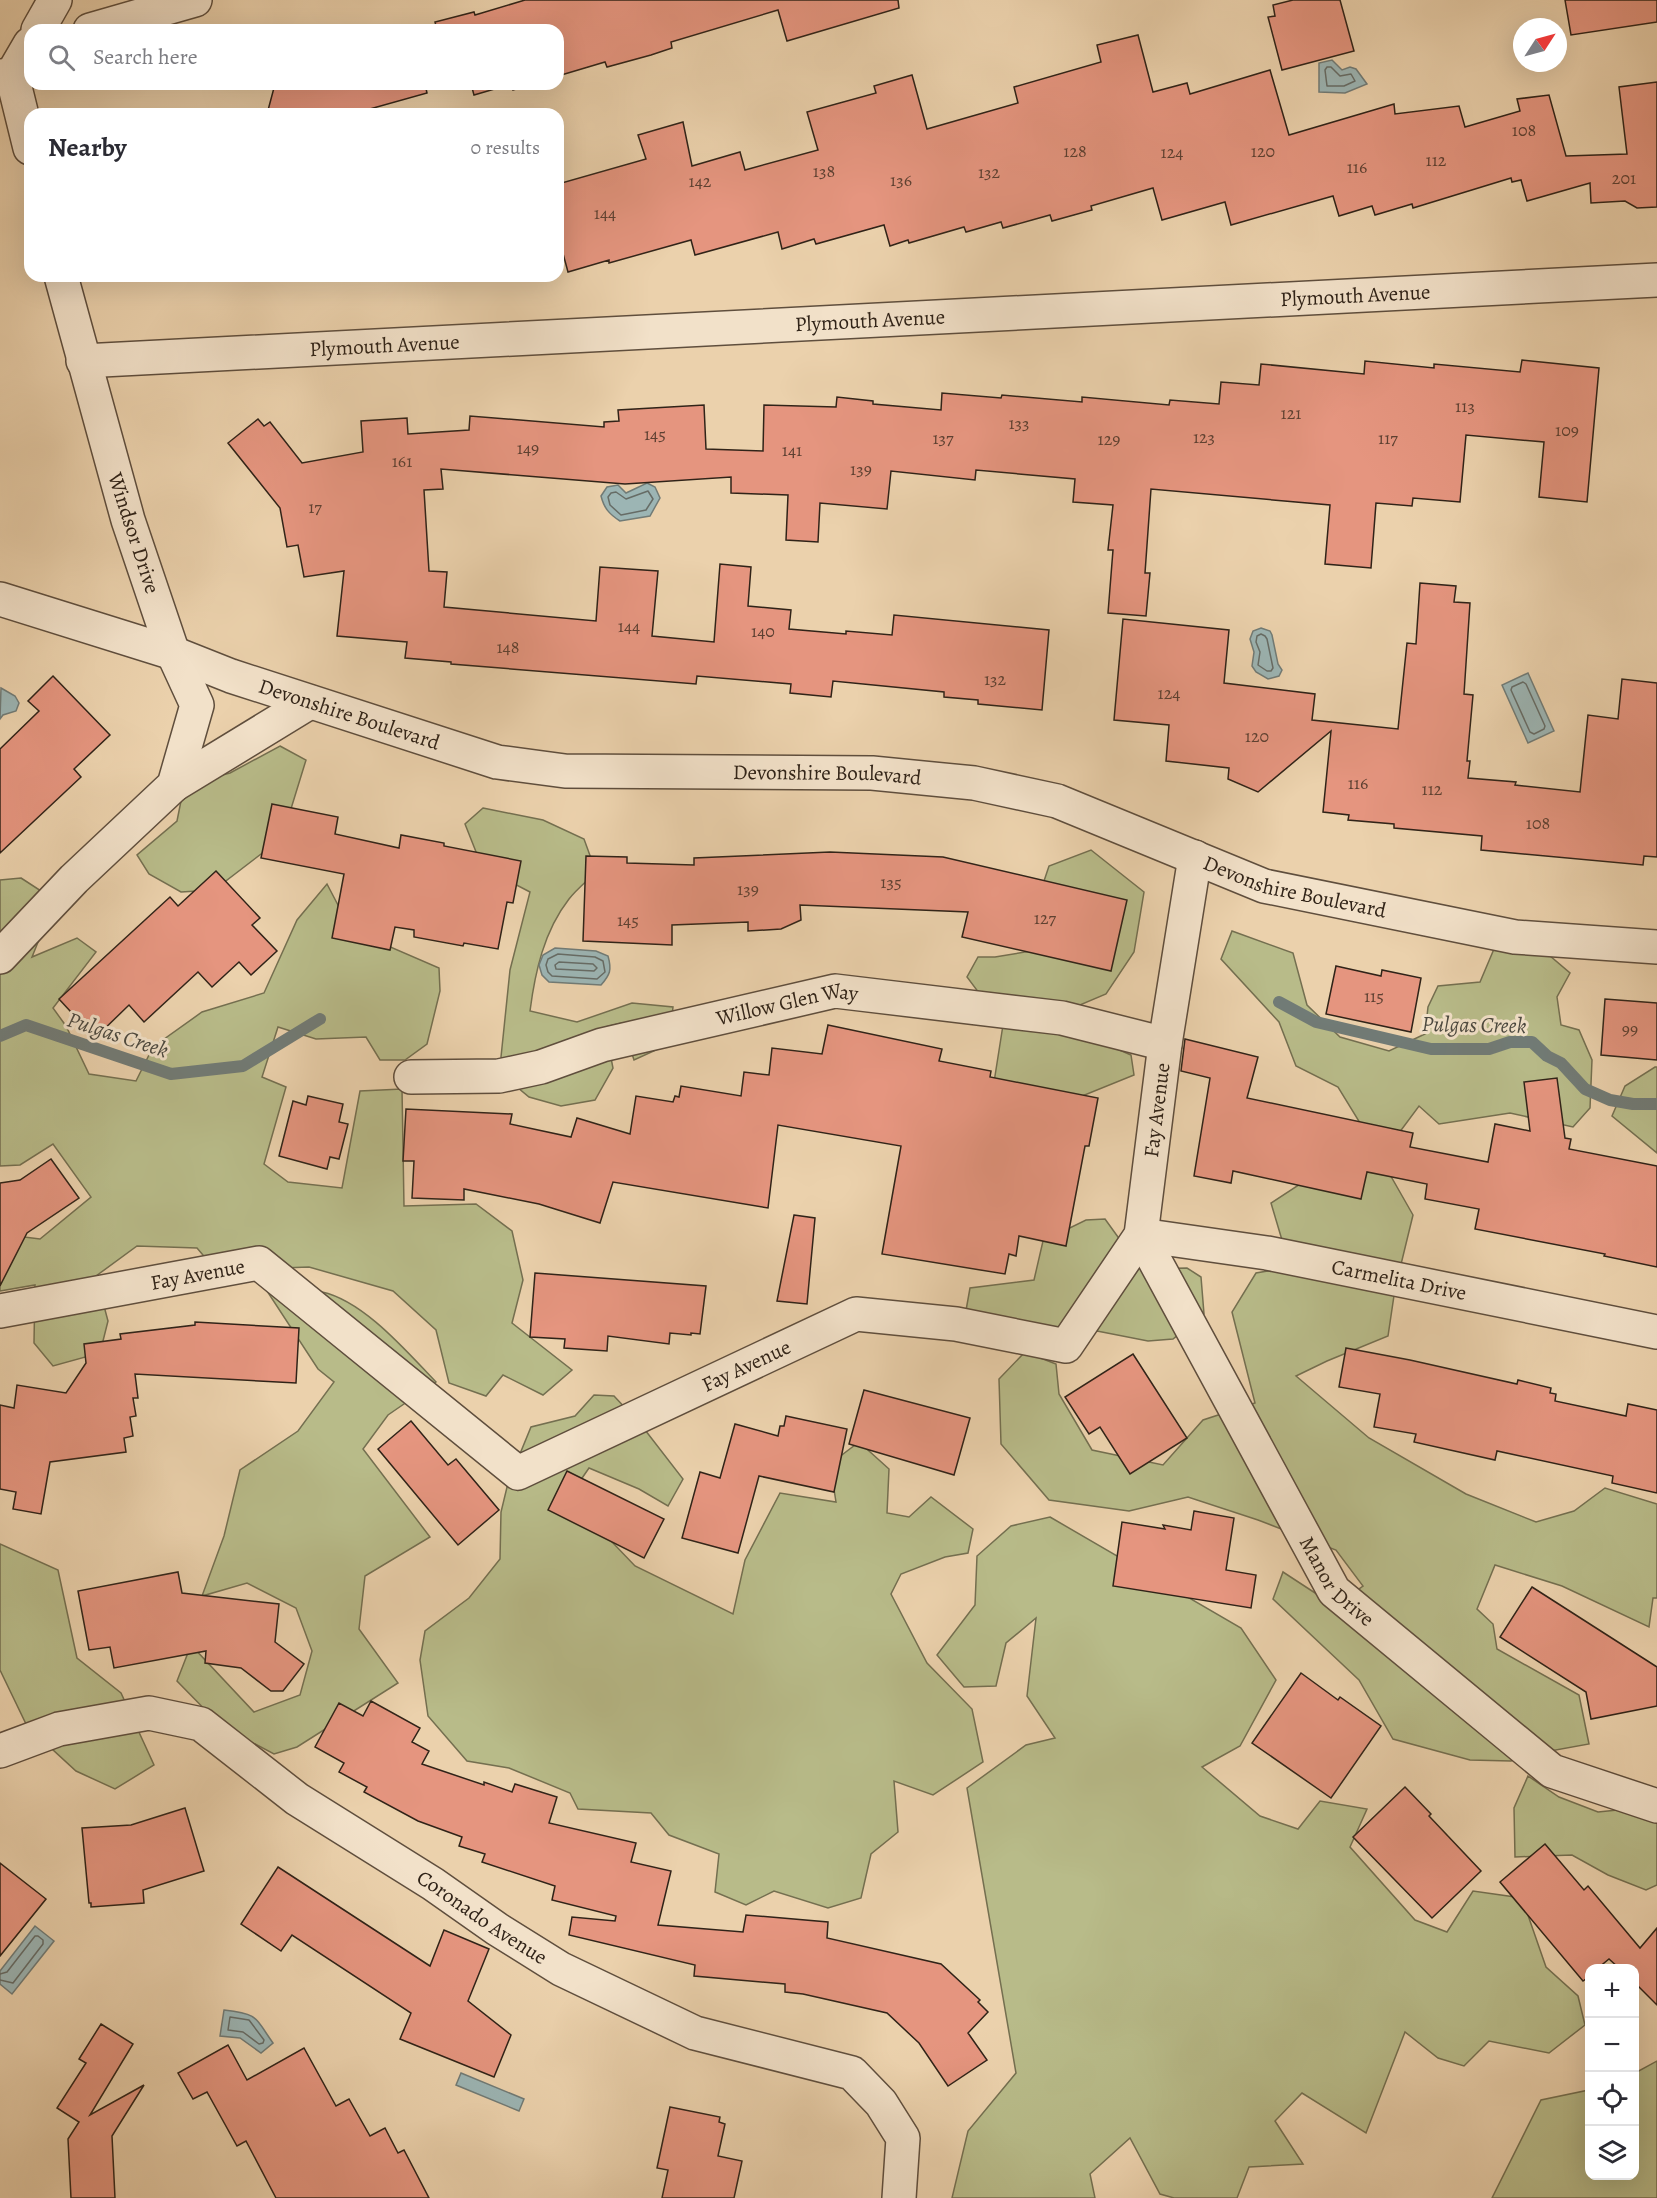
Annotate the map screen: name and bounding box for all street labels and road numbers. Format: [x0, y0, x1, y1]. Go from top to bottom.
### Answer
street label: Plymouth Avenue [1280, 278, 1431, 313]
street label: Plymouth Avenue [794, 303, 946, 338]
street label: Plymouth Avenue [309, 328, 460, 363]
street label: Windsor Drive [101, 468, 167, 597]
street label: Devonshire Boulevard [255, 672, 444, 757]
street label: Devonshire Boulevard [733, 758, 924, 792]
street label: Devonshire Boulevard [1199, 849, 1389, 925]
street label: Willow Glen Way [713, 976, 861, 1032]
street label: Fay Avenue [1137, 1061, 1177, 1159]
street label: Fay Avenue [148, 1252, 247, 1297]
street label: Carmelita Drive [1329, 1252, 1469, 1307]
street label: Fay Avenue [697, 1333, 795, 1399]
street label: Manor Drive [1293, 1531, 1380, 1633]
street label: Coronado Avenue [412, 1863, 553, 1971]

